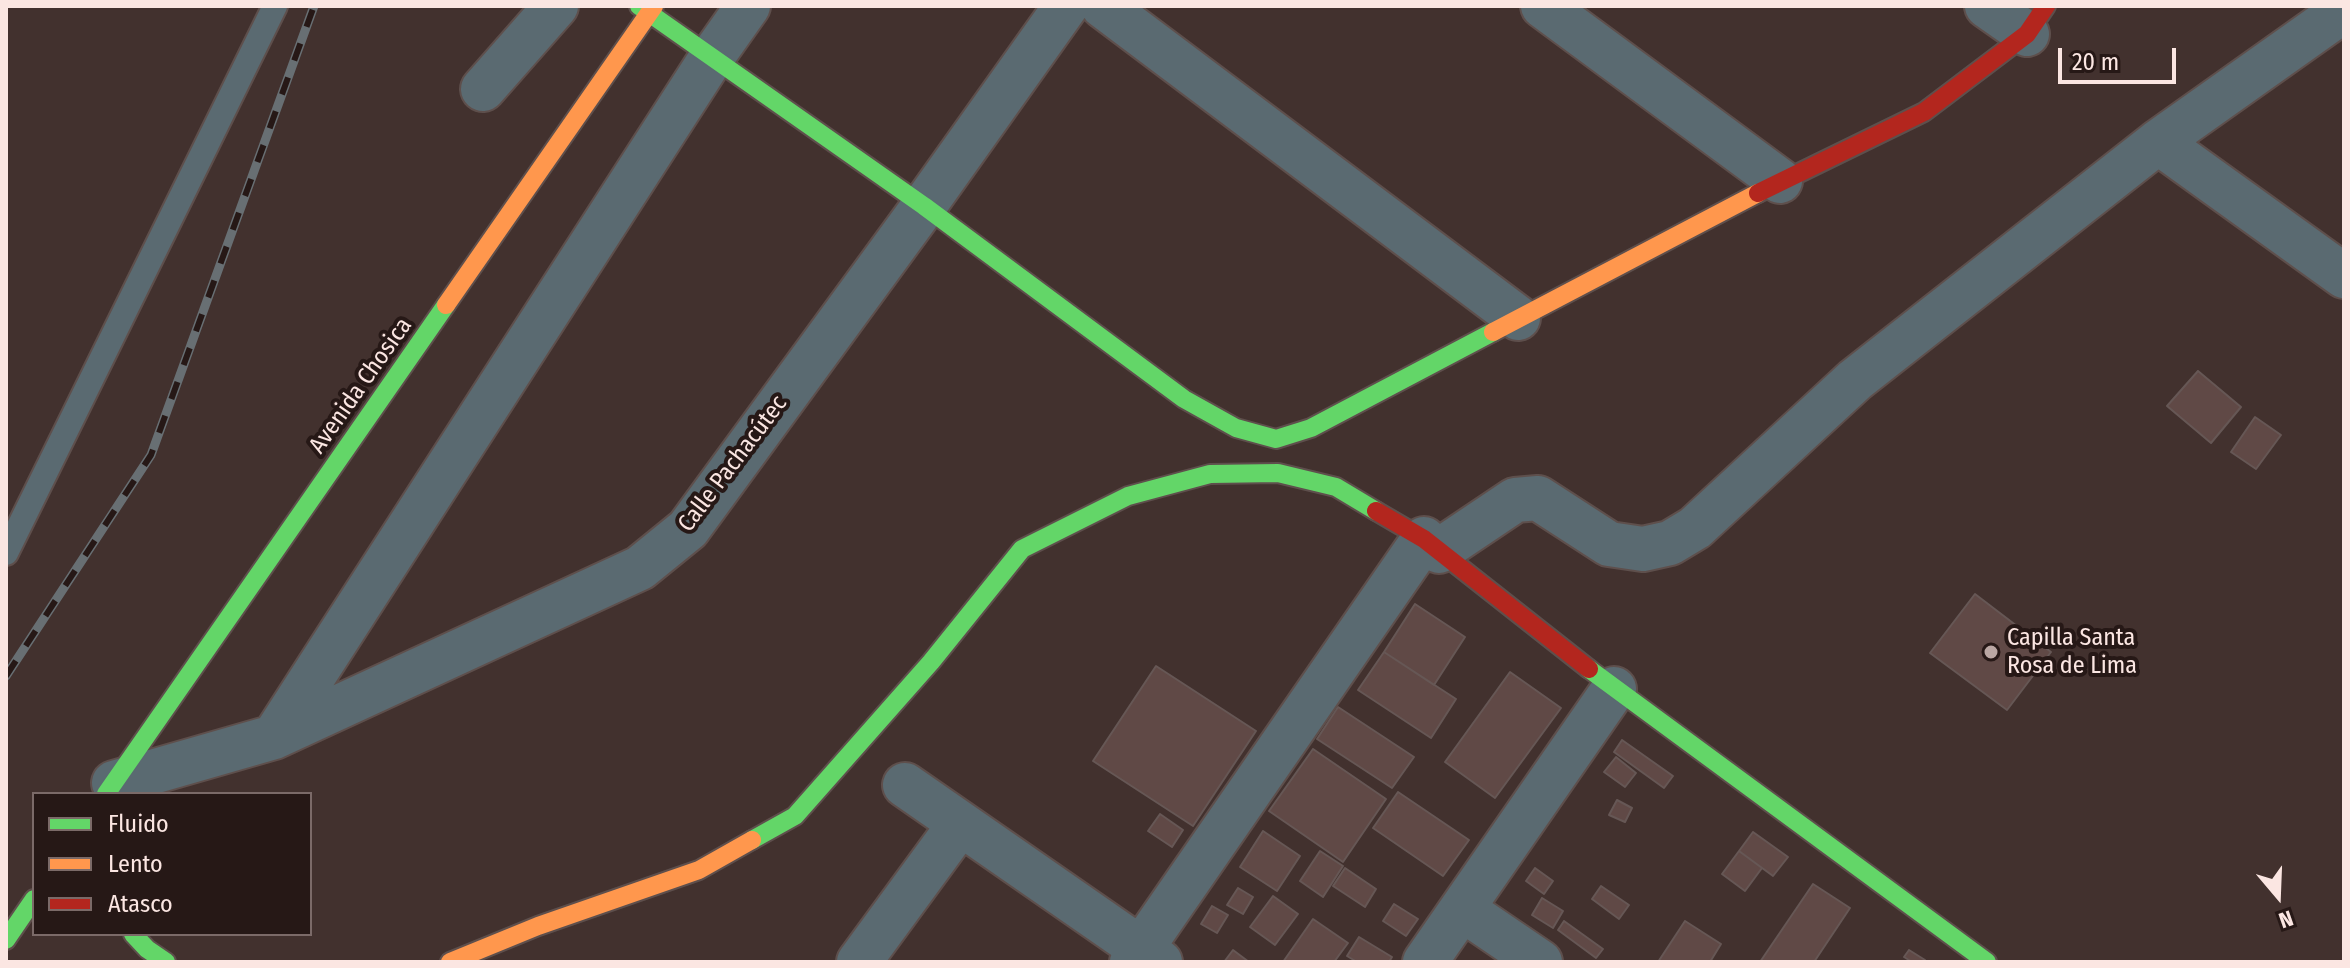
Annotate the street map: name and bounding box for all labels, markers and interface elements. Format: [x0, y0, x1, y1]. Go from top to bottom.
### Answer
scale bar [2062, 32, 2180, 82]
text: 20 m [2072, 48, 2119, 76]
street label: Avenida Chosica [304, 312, 418, 460]
street label: Calle Pachacútec [672, 390, 794, 538]
place label: Capilla Santa Rosa de Lima [2007, 624, 2137, 680]
marker: Capilla Santa Rosa de Lima [1982, 643, 2000, 661]
legend [32, 792, 312, 936]
text: Fluido [108, 810, 169, 838]
text: Lento [108, 850, 163, 878]
north arrow [2238, 856, 2318, 936]
text: Atasco [108, 890, 173, 918]
text: N [2275, 904, 2297, 934]

